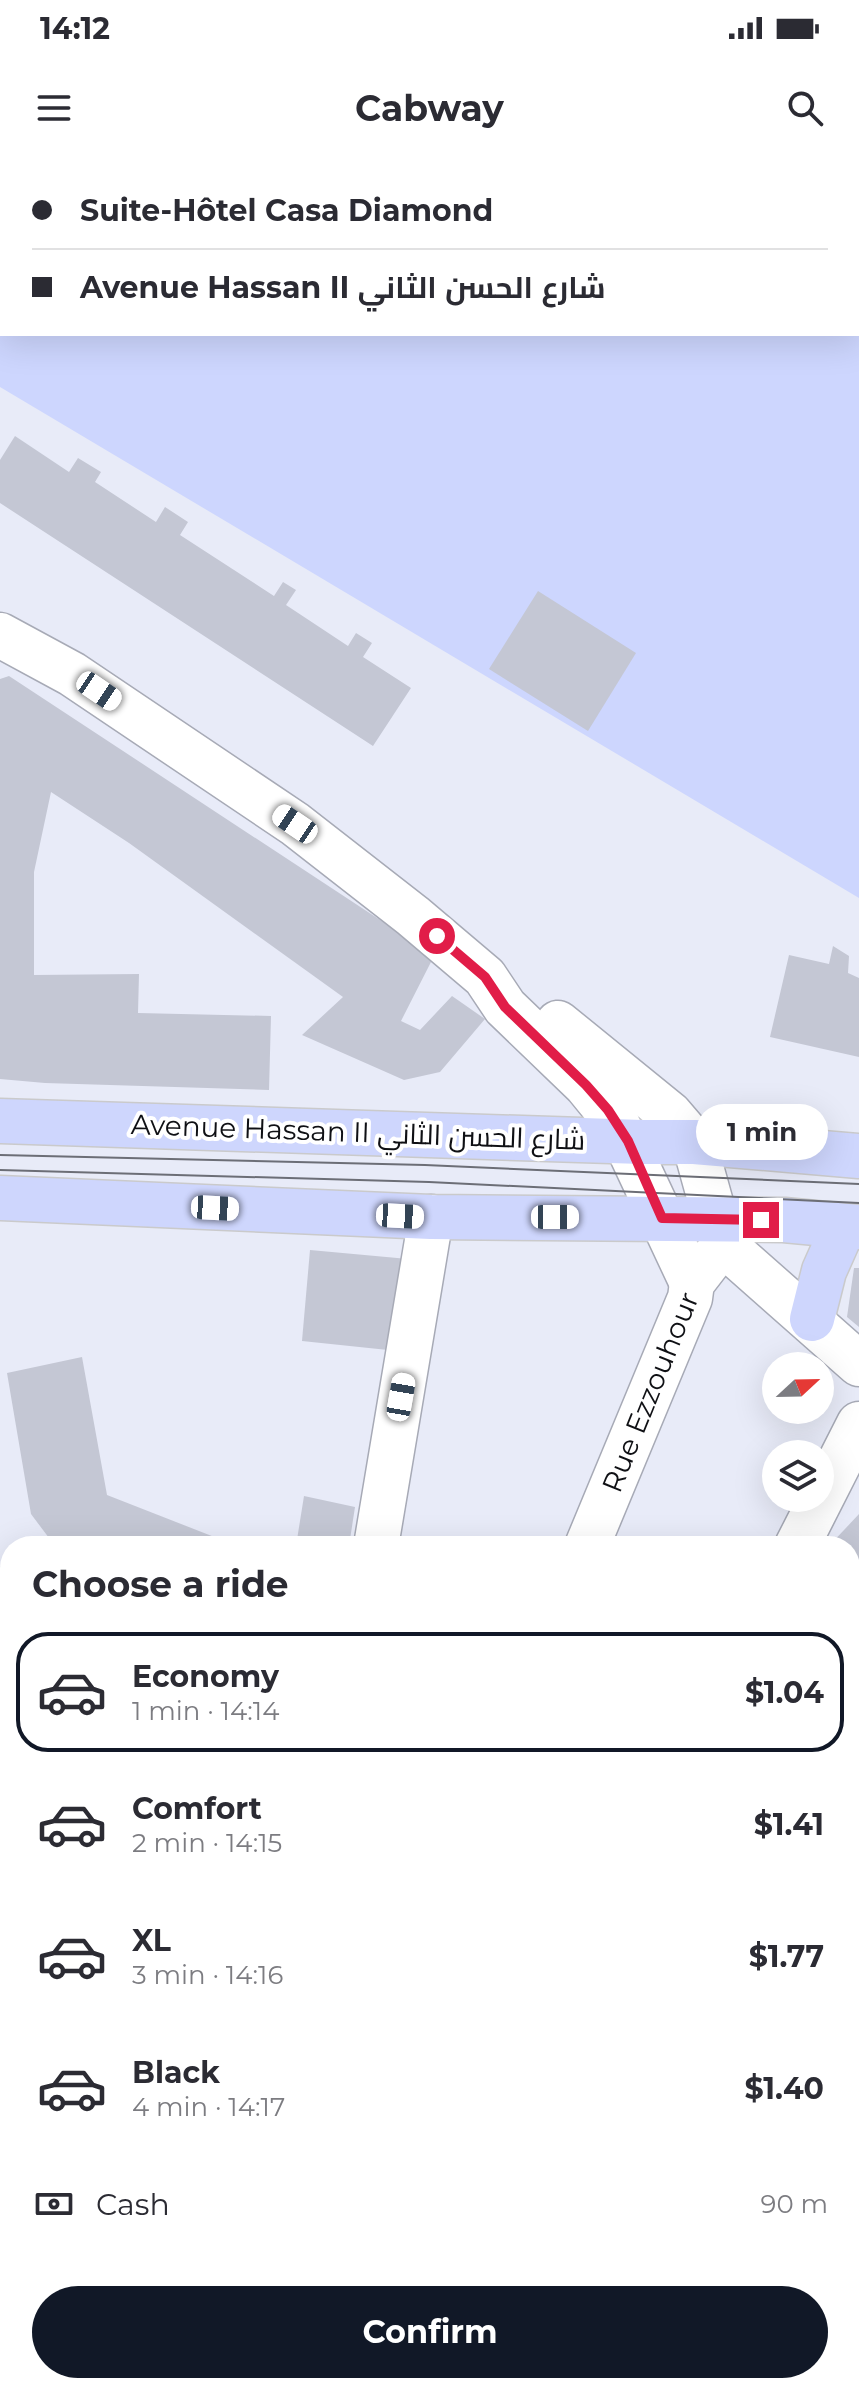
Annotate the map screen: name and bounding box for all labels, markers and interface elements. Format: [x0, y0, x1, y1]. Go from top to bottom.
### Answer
text: 14:12 [40, 10, 110, 47]
icon: menu [32, 86, 76, 130]
text: Cabway [355, 86, 504, 130]
icon: search [783, 86, 827, 130]
text: Suite-Hôtel Casa Diamond [80, 192, 493, 229]
text: Avenue Hassan II شارع الحسن الثاني [80, 269, 606, 306]
car [72, 668, 126, 714]
car [268, 801, 322, 847]
route start [419, 918, 455, 954]
callout: 1 min [695, 1104, 827, 1160]
street label: Avenue Hassan II شارع الحسن الثاني [130, 1107, 586, 1162]
text: 1 min [727, 1116, 797, 1148]
car [190, 1195, 240, 1221]
route end [743, 1202, 779, 1238]
car [375, 1203, 425, 1229]
car [531, 1205, 579, 1229]
street label: Rue Ezzouhour [594, 1287, 706, 1497]
north arrow [762, 1352, 834, 1424]
map controls [762, 1352, 834, 1512]
car [385, 1371, 417, 1423]
button: layers [762, 1440, 834, 1512]
text: Choose a ride [32, 1562, 289, 1606]
icon: car [36, 1656, 108, 1728]
text: Economy [132, 1658, 279, 1695]
text: $1.04 [745, 1674, 824, 1711]
text: 1 min · 14:14 [132, 1695, 279, 1727]
icon: car [36, 1788, 108, 1860]
text: Comfort [132, 1790, 262, 1827]
text: $1.41 [754, 1806, 824, 1843]
text: 2 min · 14:15 [132, 1827, 282, 1859]
icon: car [36, 1920, 108, 1992]
text: XL [132, 1922, 171, 1959]
text: $1.77 [749, 1938, 824, 1975]
text: 3 min · 14:16 [132, 1959, 283, 1991]
icon: car [36, 2052, 108, 2124]
text: Black [132, 2054, 220, 2091]
text: $1.40 [745, 2070, 824, 2107]
text: 4 min · 14:17 [132, 2091, 285, 2123]
icon: cash [32, 2182, 76, 2226]
text: Cash [96, 2186, 170, 2223]
text: 90 m [761, 2188, 828, 2220]
button: Confirm [32, 2286, 828, 2378]

